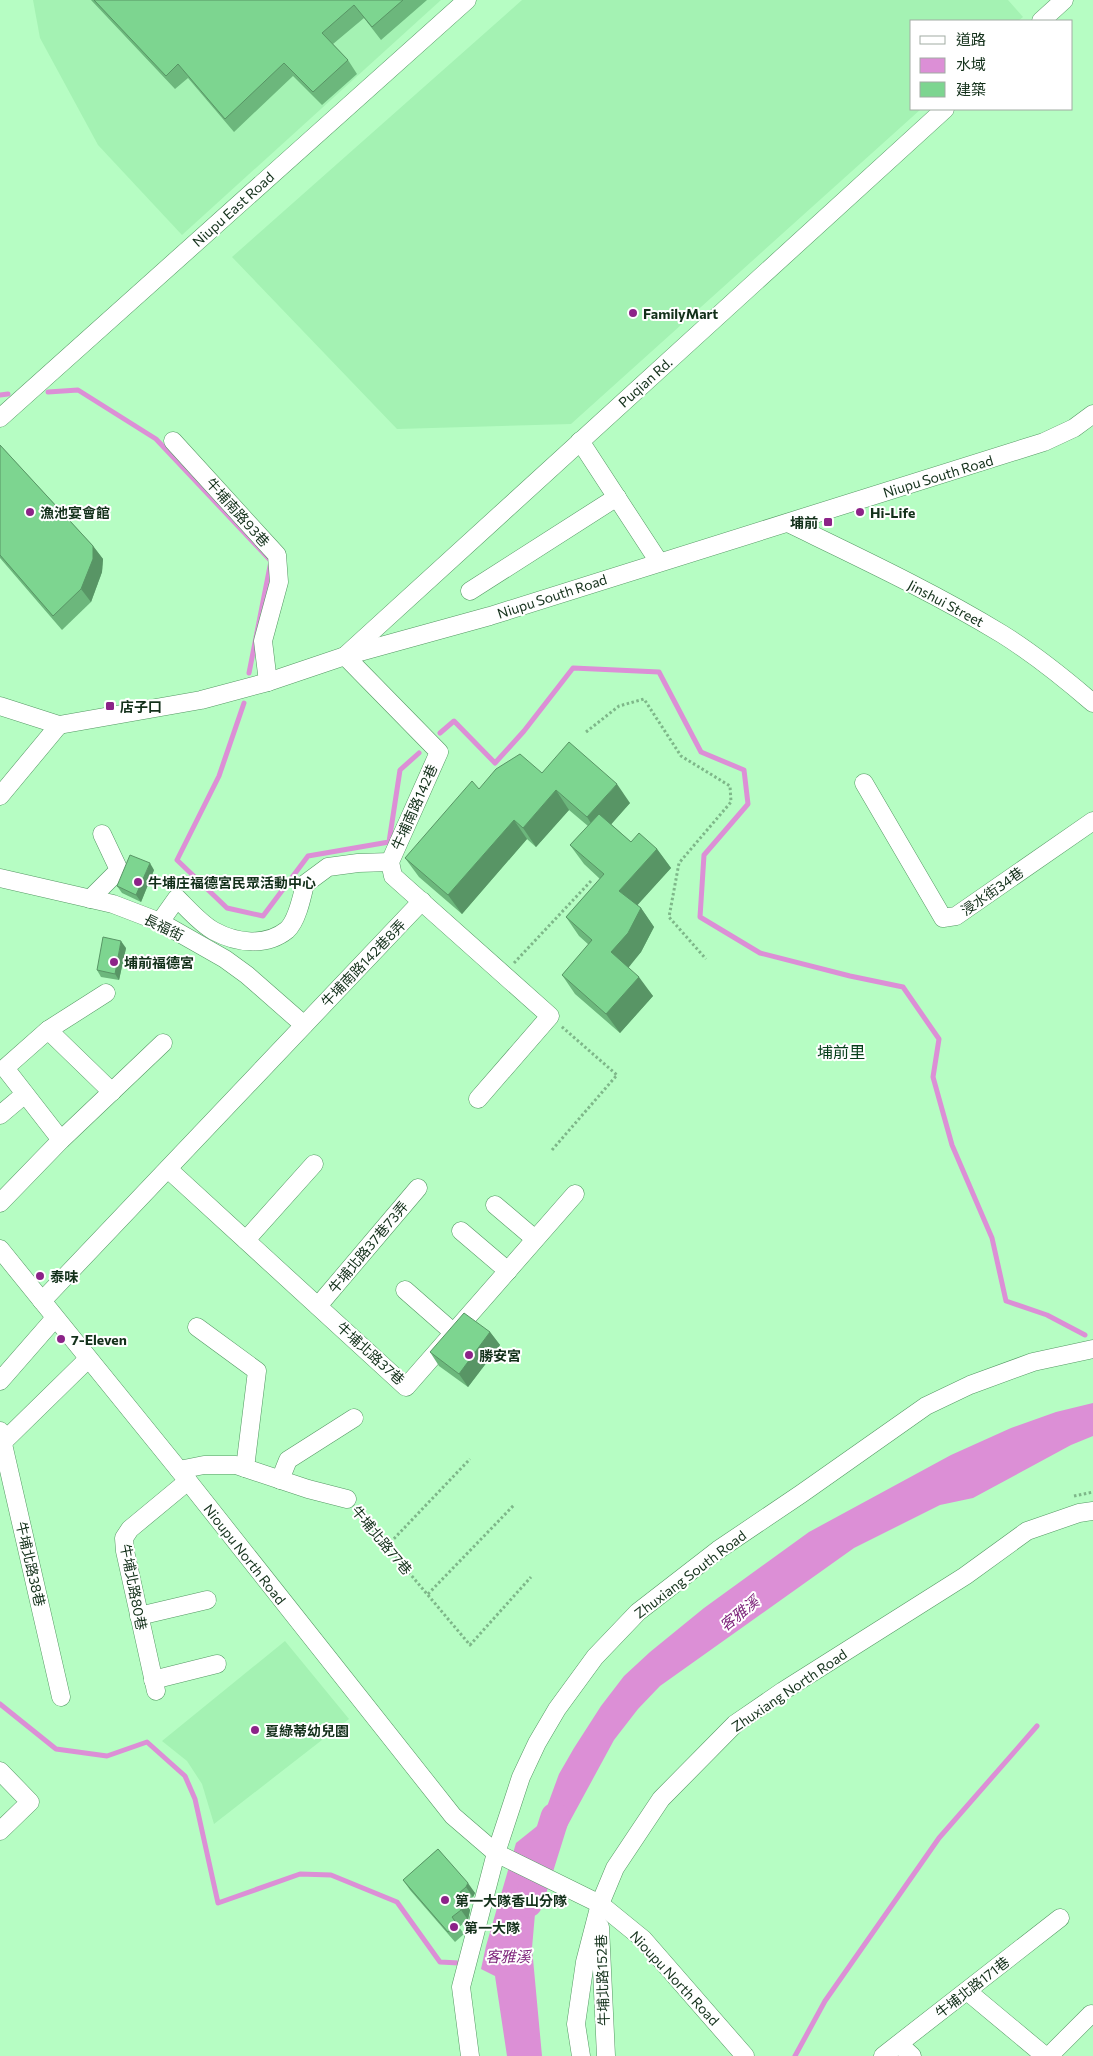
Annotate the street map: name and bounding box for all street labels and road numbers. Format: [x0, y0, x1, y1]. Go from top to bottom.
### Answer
street label: Niupu East Road [189, 168, 277, 250]
street label: Puqian Rd. [615, 353, 675, 411]
street label: Niupu South Road [881, 451, 995, 501]
street label: 牛埔南路93巷 [203, 474, 273, 550]
street label: Niupu South Road [495, 570, 609, 622]
street label: Jinshui Street [905, 576, 987, 630]
street label: 牛埔南路142巷 [388, 762, 440, 852]
street label: 浸水街34巷 [957, 863, 1027, 919]
street label: 長福街 [141, 910, 187, 944]
street label: 牛埔南路142巷8弄 [317, 916, 409, 1010]
street label: 牛埔北路37巷73弄 [325, 1198, 411, 1296]
street label: 牛埔北路37巷 [334, 1318, 408, 1388]
street label: Nioupu North Road [201, 1500, 289, 1608]
street label: 牛埔北路77巷 [348, 1502, 416, 1578]
street label: 牛埔北路38巷 [13, 1520, 49, 1608]
street label: Zhuxiang South Road [631, 1526, 749, 1622]
street label: 牛埔北路80巷 [117, 1542, 151, 1632]
street label: Zhuxiang North Road [728, 1645, 850, 1735]
street label: Nioupu North Road [627, 1927, 723, 2029]
street label: 牛埔北路152巷 [592, 1934, 612, 2026]
street label: 牛埔北路171巷 [932, 1953, 1012, 2021]

